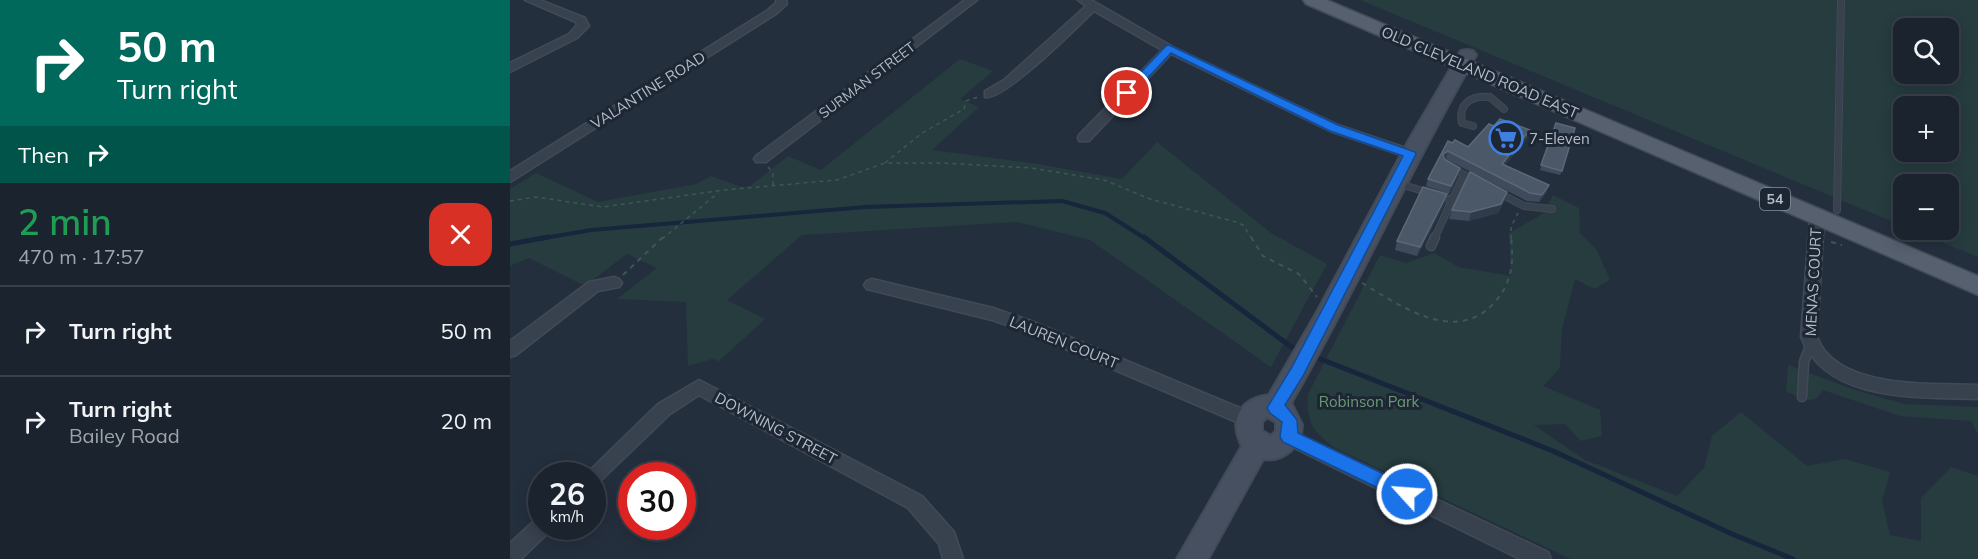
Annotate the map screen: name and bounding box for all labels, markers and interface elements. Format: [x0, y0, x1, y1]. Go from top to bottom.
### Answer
map controls [1893, 18, 1959, 240]
button: search [1893, 18, 1959, 84]
text: 50 m [117, 20, 217, 73]
street label: OLD CLEVELAND ROAD EAST [1379, 22, 1581, 122]
icon: right [18, 24, 96, 102]
street label: SURMAN STREET [815, 37, 919, 122]
street label: VALANTINE ROAD [587, 47, 709, 133]
pin [1101, 67, 1152, 118]
text: Turn right [117, 72, 237, 106]
icon: arrive [1110, 76, 1143, 109]
button: + [1893, 96, 1959, 162]
supermarket icon: 7-Eleven [1488, 120, 1524, 156]
place label: 7-Eleven [1529, 129, 1590, 148]
icon: right [81, 138, 114, 171]
text: Then [18, 141, 69, 169]
button: − [1893, 174, 1959, 240]
road number: 54 [1760, 188, 1790, 210]
text: 2 min [18, 199, 112, 244]
button: close [429, 203, 492, 266]
street label: MENAS COURT [1801, 227, 1825, 337]
text: 470 m · 17:57 [18, 244, 144, 269]
street label: LAUREN COURT [1007, 312, 1121, 372]
icon: right [18, 315, 51, 348]
text: Turn right [69, 317, 172, 345]
text: 50 m [441, 317, 492, 345]
street label: DOWNING STREET [712, 388, 840, 468]
park label: Robinson Park [1319, 392, 1419, 411]
text: Turn right [69, 395, 172, 423]
icon: right [18, 405, 51, 438]
text: 20 m [441, 407, 492, 435]
text: Bailey Road [69, 423, 180, 448]
speed limit sign: 30 [618, 462, 696, 540]
position arrow [1375, 462, 1439, 526]
text: 26 [549, 475, 585, 513]
text: km/h [550, 507, 584, 526]

